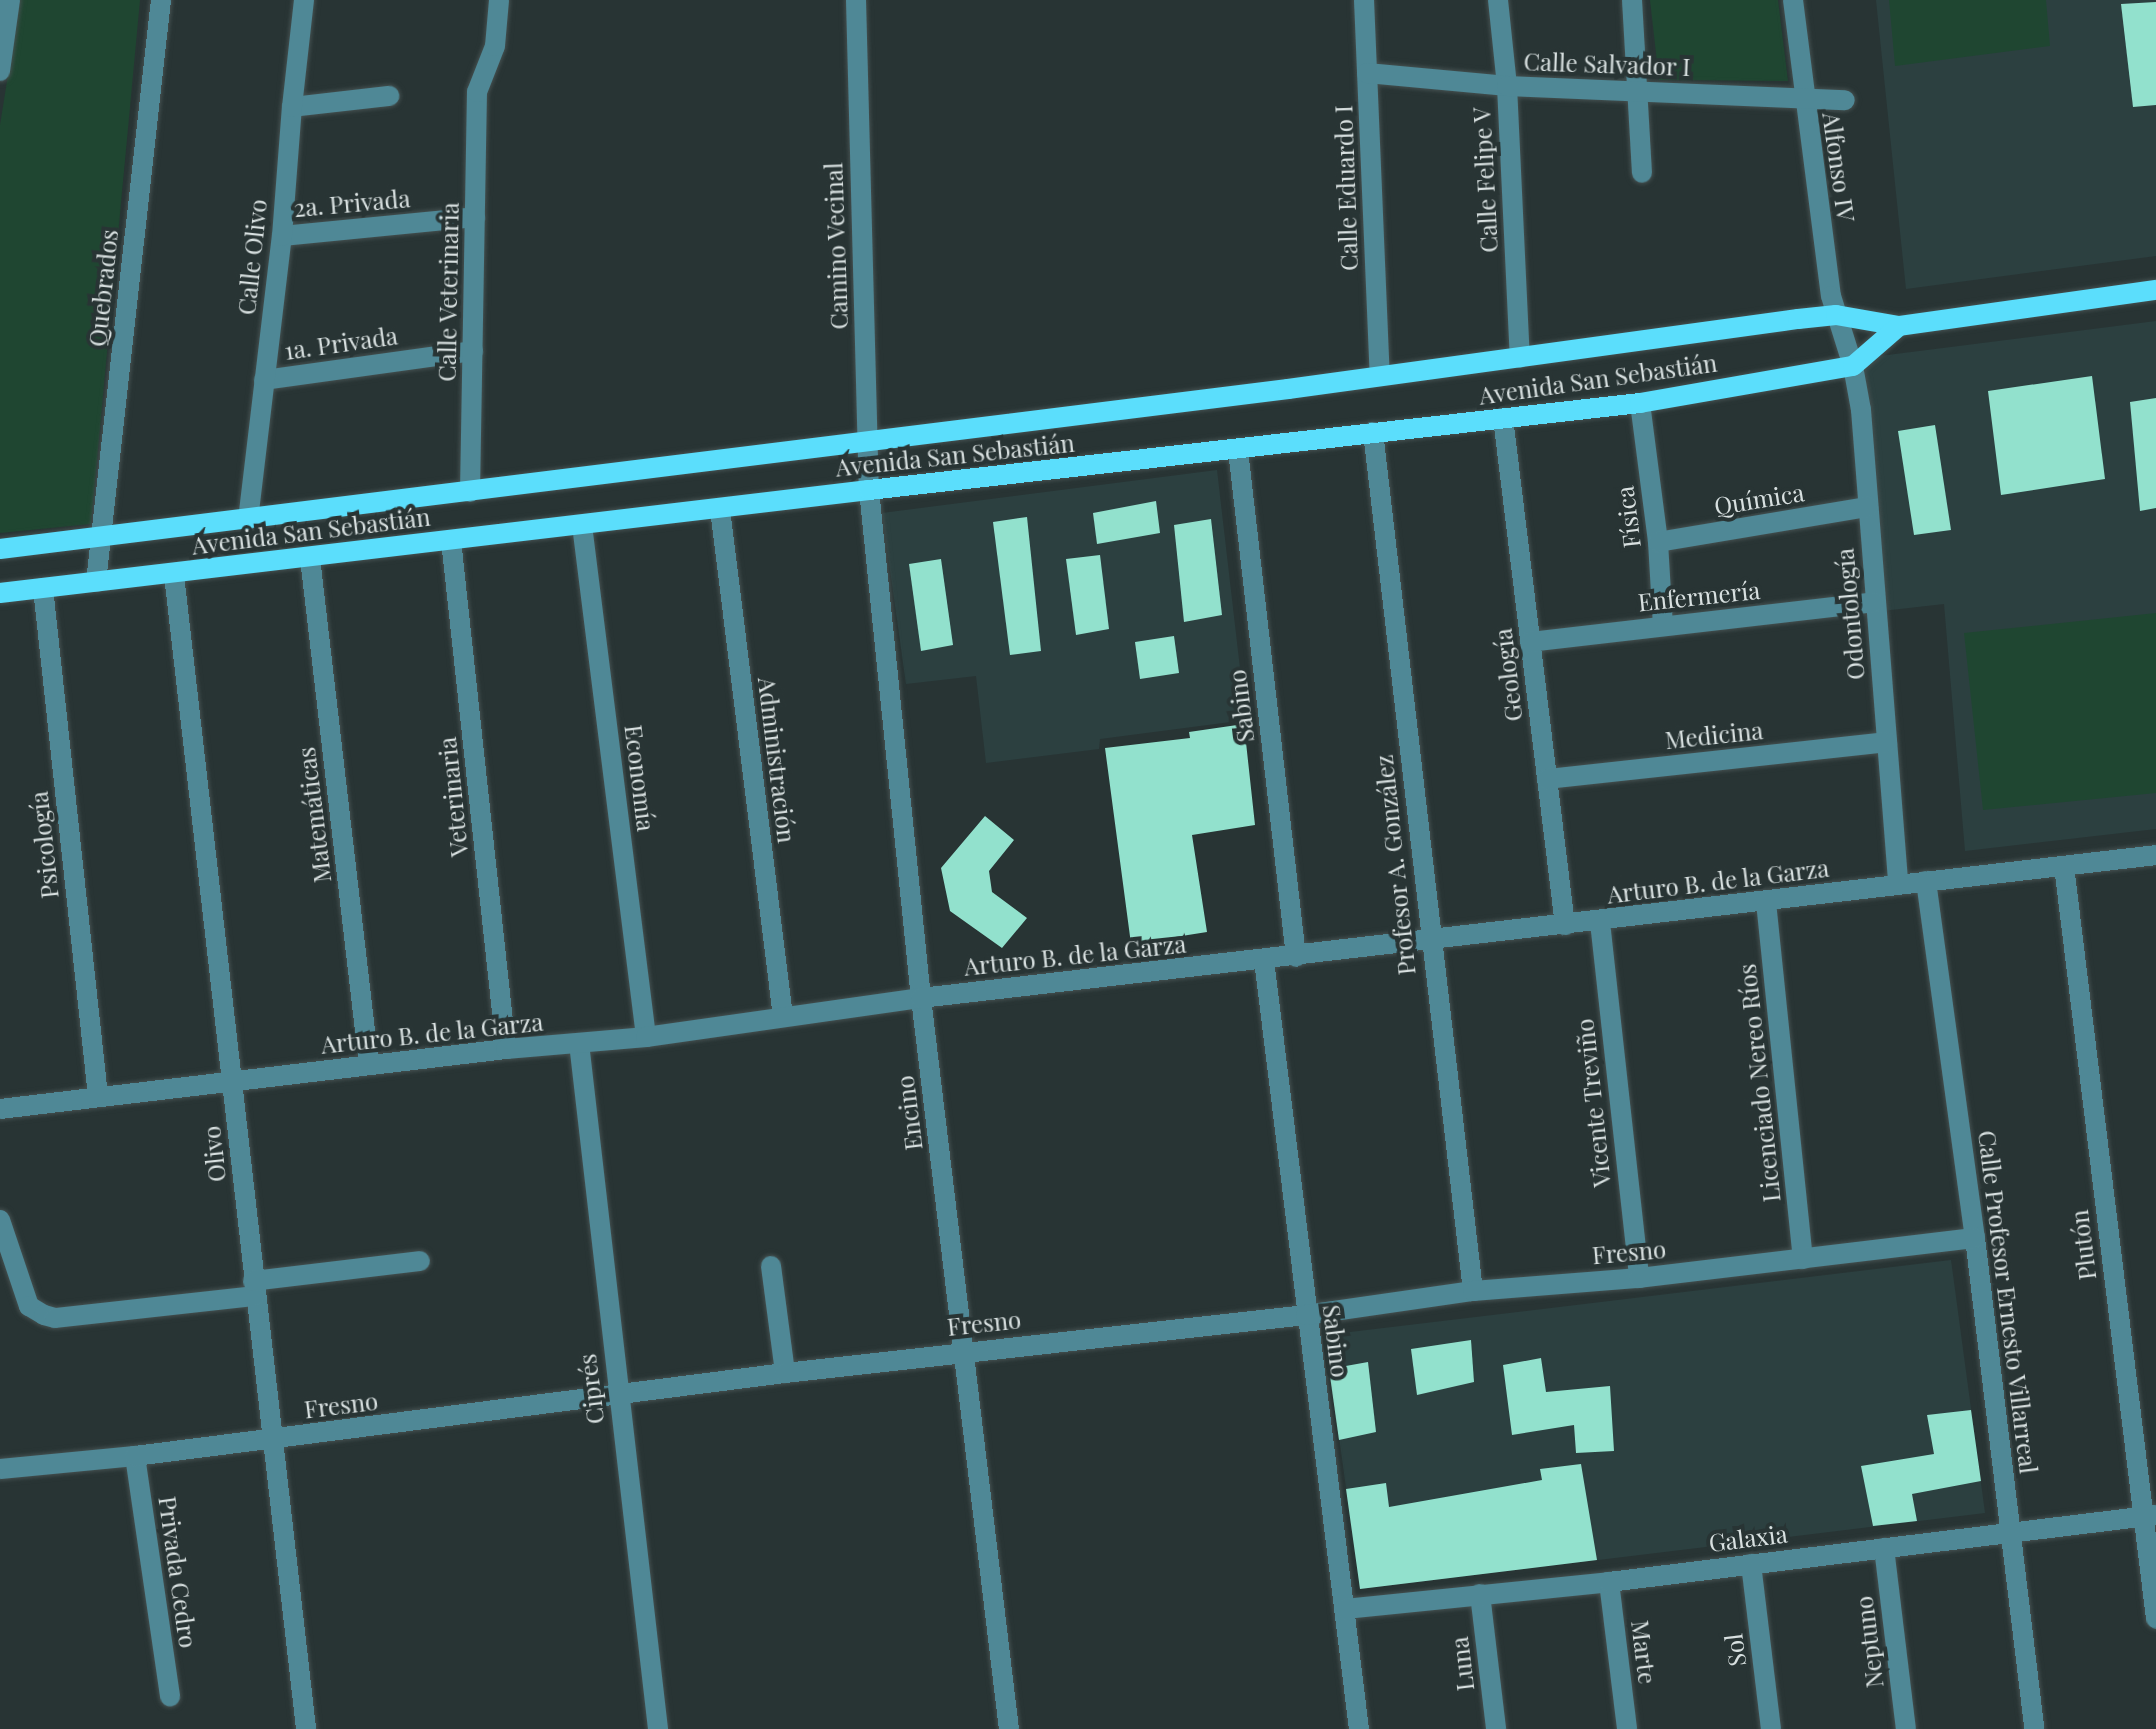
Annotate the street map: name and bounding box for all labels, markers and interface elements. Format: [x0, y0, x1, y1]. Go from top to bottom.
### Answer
street label: Calle Salvador I [1523, 47, 1691, 81]
street label: Calle Eduardo I [1329, 105, 1363, 271]
street label: Calle Felipe V [1467, 106, 1503, 254]
street label: Alfonso IV [1817, 110, 1861, 224]
street label: Camino Vecinal [819, 162, 853, 330]
street label: 2a. Privada [293, 184, 411, 222]
street label: Calle Olivo [232, 198, 272, 316]
street label: Calle Veterinaria [432, 202, 464, 382]
street label: Quebrados [83, 228, 123, 348]
street label: 1a. Privada [283, 321, 399, 365]
street label: Avenida San Sebastián [1477, 348, 1719, 410]
street label: Avenida San Sebastián [834, 428, 1076, 482]
street label: Química [1712, 478, 1806, 520]
street label: Física [1610, 484, 1646, 550]
street label: Avenida San Sebastián [190, 502, 432, 560]
street label: Odontología [1830, 547, 1870, 681]
street label: Enfermería [1637, 575, 1761, 617]
street label: Geología [1488, 627, 1528, 723]
street label: Sabino [1222, 668, 1260, 744]
street label: Administración [753, 675, 801, 845]
street label: Medicina [1663, 716, 1765, 754]
street label: Economía [619, 723, 661, 833]
street label: Veterinaria [432, 736, 474, 858]
street label: Matemáticas [291, 745, 337, 885]
street label: Profesor A. González [1369, 753, 1421, 977]
street label: Psicología [24, 790, 64, 900]
street label: Arturo B. de la Garza [1605, 853, 1831, 909]
street label: Arturo B. de la Garza [962, 929, 1188, 981]
street label: Licenciado Nereo Ríos [1732, 962, 1786, 1204]
street label: Arturo B. de la Garza [319, 1007, 545, 1059]
street label: Vicente Treviño [1570, 1017, 1616, 1189]
street label: Encino [890, 1074, 928, 1152]
street label: Olivo [197, 1125, 231, 1183]
street label: Calle Profesor Ernesto Villarreal [1973, 1128, 2043, 1476]
street label: Plutón [2064, 1208, 2102, 1282]
street label: Fresno [1591, 1234, 1667, 1270]
street label: Sabino [1317, 1303, 1355, 1379]
street label: Fresno [946, 1305, 1022, 1341]
street label: Ciprés [572, 1352, 610, 1426]
street label: Fresno [302, 1386, 380, 1424]
street label: Privada Cedro [153, 1494, 203, 1650]
street label: Galaxia [1707, 1519, 1789, 1557]
street label: Neptuno [1849, 1594, 1889, 1690]
street label: Marte [1626, 1618, 1662, 1686]
street label: Sol [1719, 1632, 1751, 1668]
street label: Luna [1444, 1635, 1480, 1693]

